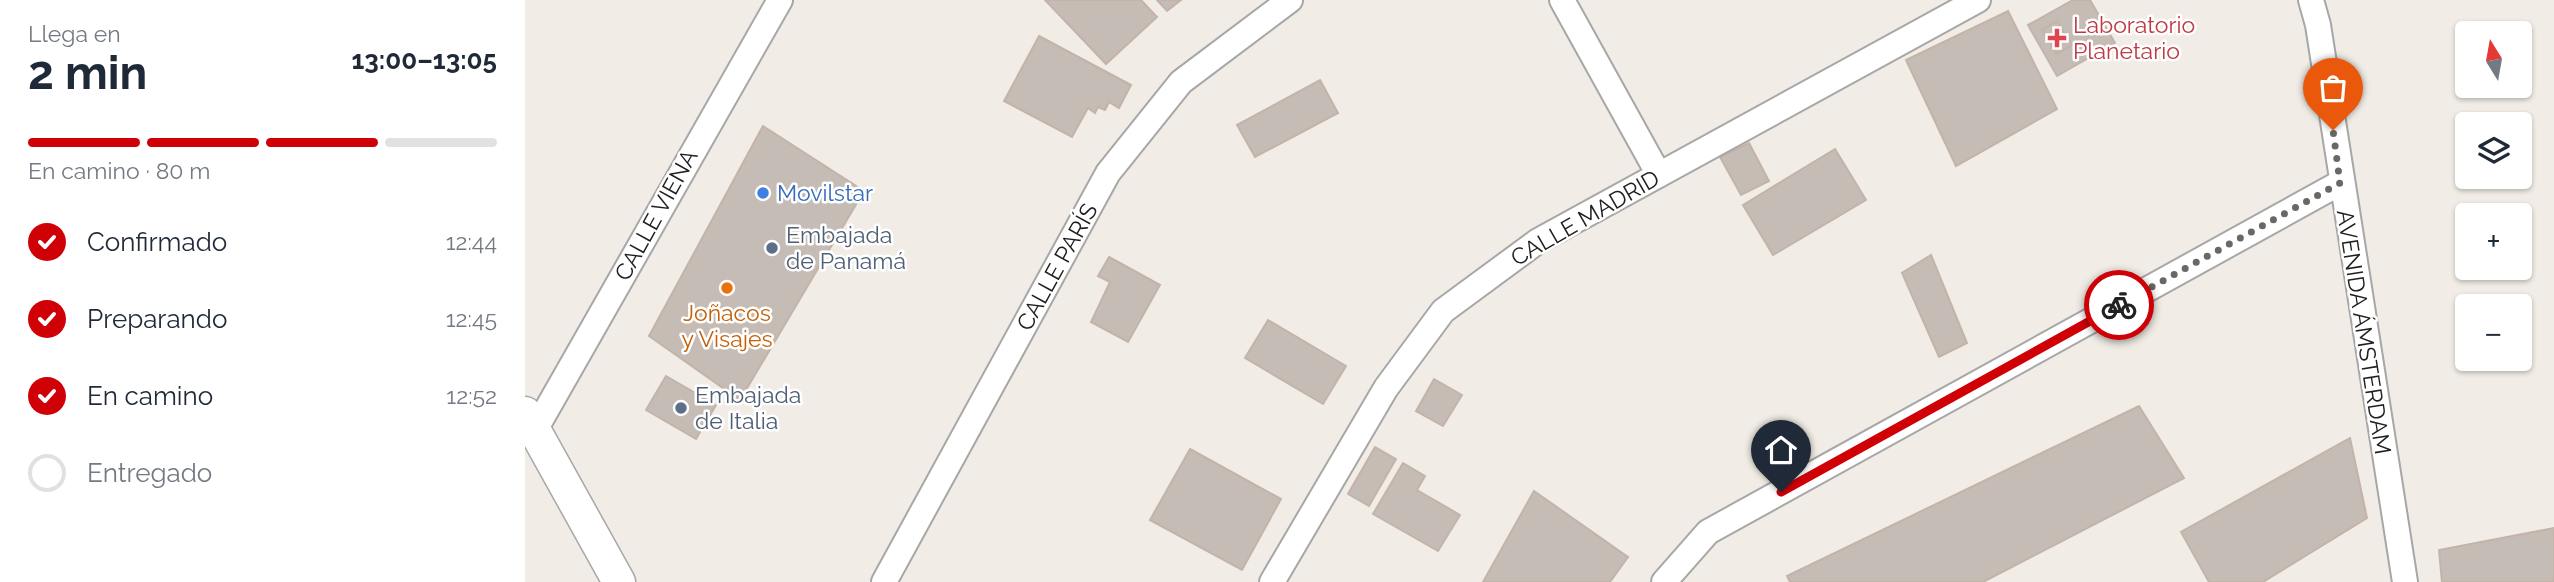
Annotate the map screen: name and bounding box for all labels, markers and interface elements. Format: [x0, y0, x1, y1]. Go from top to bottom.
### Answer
place label: Laboratorio Planetario [2073, 11, 2195, 64]
text: Llega en [28, 20, 121, 47]
north arrow [2455, 21, 2532, 98]
map controls [2455, 21, 2532, 371]
marker: Laboratorio Planetario [2047, 28, 2067, 48]
text: 13:00–13:05 [351, 45, 497, 75]
text: 2 min [28, 46, 147, 100]
pin [2303, 58, 2363, 130]
icon: bag [2314, 69, 2352, 107]
button: layers [2455, 112, 2532, 189]
street label: CALLE VIENA [608, 144, 703, 285]
text: En camino · 80 m [28, 157, 210, 184]
street label: CALLE MADRID [1506, 164, 1664, 271]
place label: Movilstar [777, 179, 873, 206]
marker: Movilstar [755, 185, 771, 201]
street label: CALLE PARÍS [1011, 198, 1103, 335]
button: + [2455, 203, 2532, 280]
street label: AVENIDA ÁMSTERDAM [2332, 208, 2397, 456]
place label: Embajada de Panamá [786, 221, 906, 274]
icon: check [28, 223, 66, 261]
text: Confirmado [87, 227, 227, 257]
text: 12:44 [446, 228, 497, 255]
marker: Embajada de Panamá [764, 240, 780, 256]
courier [2084, 270, 2154, 340]
marker: Joñacos y Visajes [719, 280, 735, 296]
icon: bike [2100, 286, 2138, 324]
button: − [2455, 294, 2532, 371]
place label: Joñacos y Visajes [682, 299, 773, 352]
icon: check [28, 300, 66, 338]
text: Preparando [87, 304, 227, 334]
text: 12:45 [446, 305, 497, 332]
icon: check [28, 377, 66, 415]
text: En camino [87, 381, 213, 411]
place label: Embajada de Italia [695, 381, 801, 434]
text: 12:52 [446, 382, 497, 409]
marker: Embajada de Italia [673, 400, 689, 416]
pin [1751, 420, 1811, 492]
icon: home [1762, 431, 1800, 469]
text: Entregado [87, 458, 212, 488]

